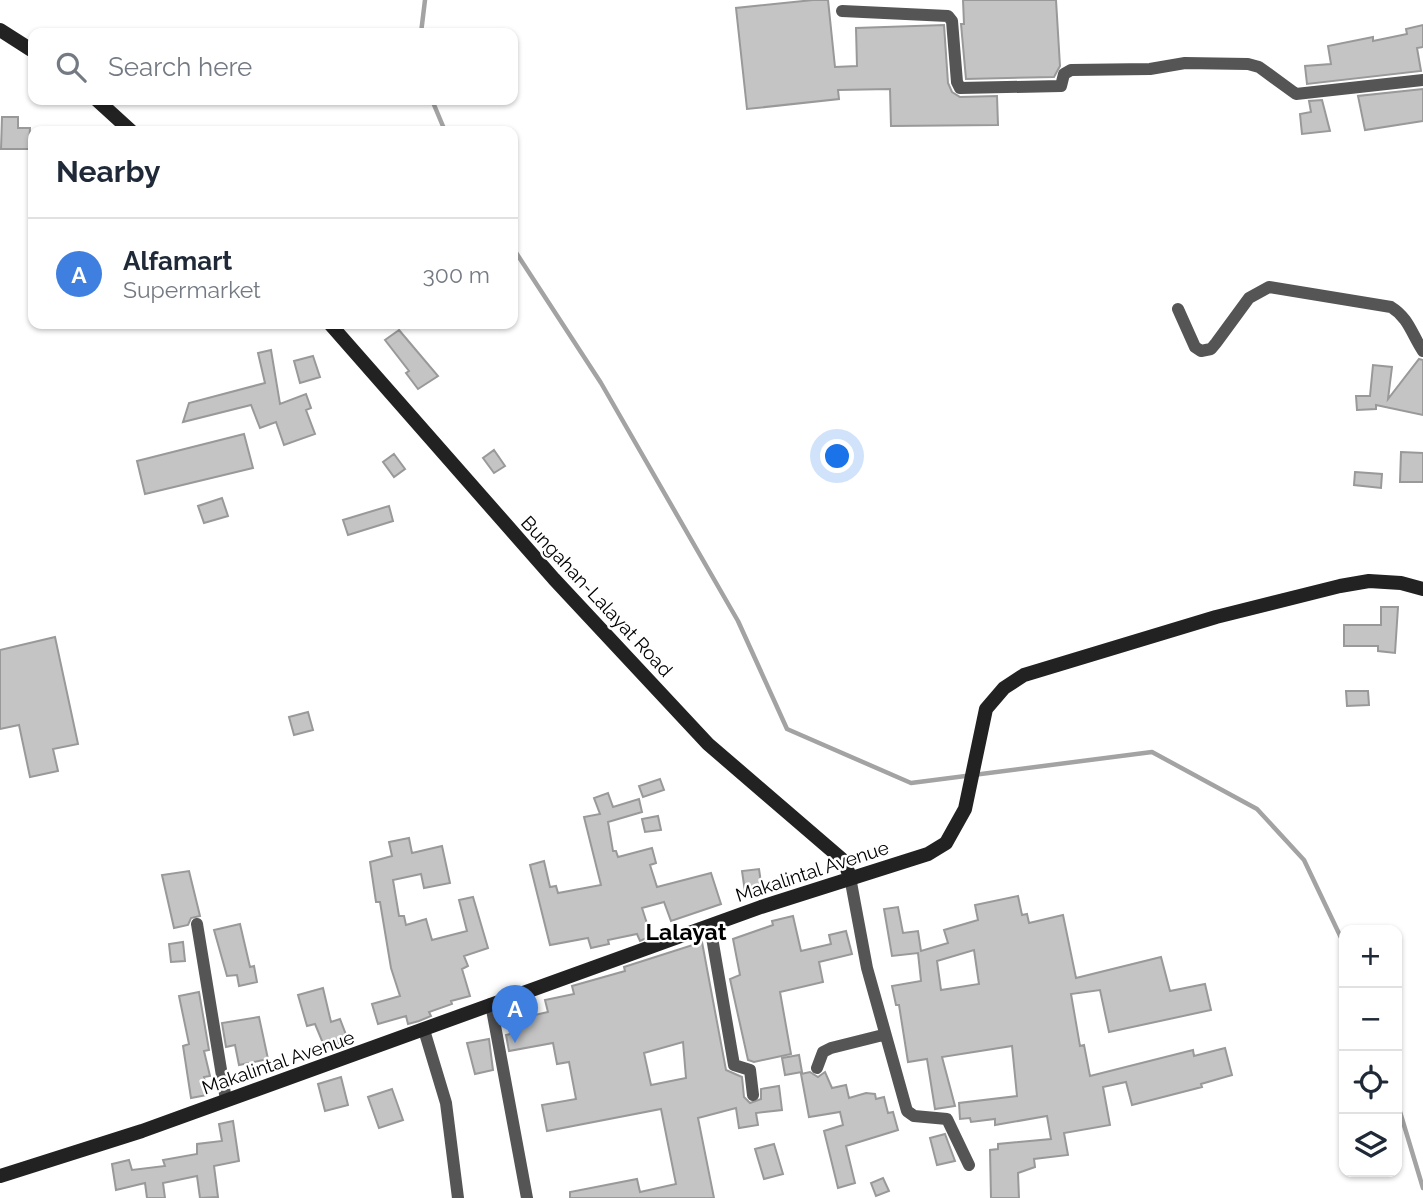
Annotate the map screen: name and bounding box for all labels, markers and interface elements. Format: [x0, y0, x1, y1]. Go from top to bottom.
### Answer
search box [28, 28, 518, 105]
icon: search [52, 48, 90, 86]
text: Search here [108, 52, 252, 82]
text: Nearby [56, 154, 160, 189]
text: Alfamart [123, 246, 232, 276]
text: A [71, 261, 87, 288]
text: 300 m [423, 261, 490, 288]
text: Supermarket [123, 276, 261, 303]
your location [820, 439, 854, 473]
street label: Bungahan-Lalayat Road [517, 511, 677, 681]
street label: Makalintal Avenue [733, 836, 891, 906]
district label: Lalayat [646, 918, 727, 945]
map controls [1339, 925, 1402, 1177]
button: + [1339, 925, 1402, 988]
pin: A [492, 985, 538, 1043]
button: − [1339, 988, 1402, 1051]
street label: Makalintal Avenue [199, 1026, 357, 1098]
button: locate [1339, 1051, 1402, 1114]
button: layers [1339, 1114, 1402, 1177]

